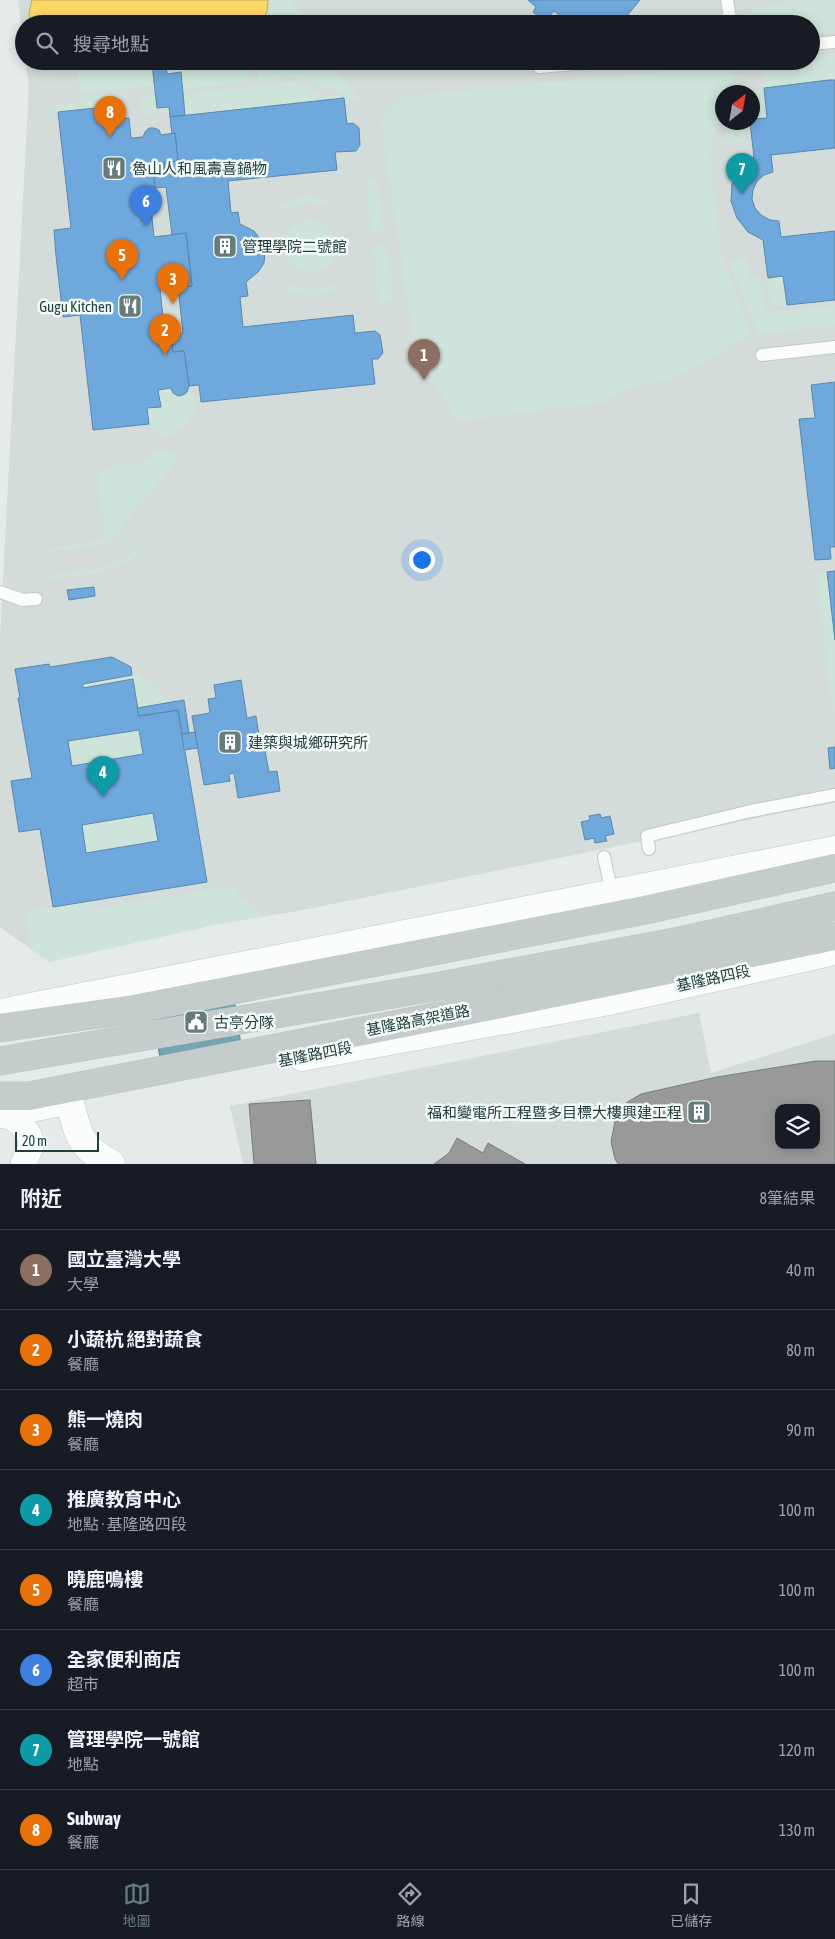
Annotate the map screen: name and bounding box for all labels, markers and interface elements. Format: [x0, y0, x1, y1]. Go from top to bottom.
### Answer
search box [15, 15, 820, 70]
icon: search [33, 29, 61, 57]
text: 搜尋地點 [73, 33, 149, 55]
north arrow [715, 85, 760, 130]
pin: 8 [94, 96, 126, 137]
pin: 7 [726, 153, 758, 194]
restaurant icon: 魯山人和風壽喜鍋物 [101, 155, 127, 181]
place label: 魯山人和風壽喜鍋物 [132, 160, 267, 177]
pin: 6 [130, 185, 162, 226]
building icon: 管理學院二號館 [212, 233, 238, 259]
place label: 管理學院二號館 [242, 238, 347, 255]
pin: 5 [106, 239, 138, 280]
pin: 3 [157, 263, 189, 304]
restaurant icon: Gugu Kitchen [117, 293, 143, 319]
place label: Gugu Kitchen [39, 298, 112, 315]
pin: 2 [149, 314, 181, 355]
pin: 1 [408, 339, 440, 380]
your location [409, 547, 435, 573]
building icon: 建築與城鄉研究所 [217, 729, 243, 755]
place label: 建築與城鄉研究所 [248, 734, 368, 751]
pin: 4 [87, 756, 119, 797]
street label: 基隆路四段 [675, 962, 751, 994]
street label: 基隆路高架道路 [365, 1002, 471, 1038]
public building icon: 古亭分隊 [183, 1009, 209, 1035]
place label: 古亭分隊 [214, 1014, 274, 1031]
street label: 基隆路四段 [277, 1038, 353, 1070]
building icon: 福和變電所工程暨多目標大樓興建工程 [686, 1099, 712, 1125]
place label: 福和變電所工程暨多目標大樓興建工程 [427, 1104, 682, 1121]
map controls [775, 1104, 820, 1149]
button: layers [775, 1104, 820, 1149]
scale bar [15, 1129, 99, 1152]
text: 20 m [22, 1133, 47, 1149]
text: 附近 [20, 1186, 62, 1210]
text: 8筆結果 [759, 1189, 815, 1207]
text: 國立臺灣大學 [67, 1248, 181, 1270]
text: 1 [32, 1261, 40, 1279]
text: 40 m [786, 1261, 815, 1279]
text: 大學 [67, 1275, 99, 1293]
text: 小蔬杭 絕對蔬食 [67, 1328, 203, 1350]
text: 2 [32, 1341, 40, 1359]
text: 80 m [786, 1341, 815, 1359]
text: 餐廳 [67, 1355, 99, 1373]
text: 熊一燒肉 [67, 1408, 143, 1430]
text: 3 [32, 1421, 40, 1439]
text: 90 m [786, 1421, 815, 1439]
text: 餐廳 [67, 1435, 99, 1453]
text: 推廣教育中心 [67, 1488, 181, 1510]
text: 4 [32, 1501, 40, 1519]
text: 100 m [779, 1501, 815, 1519]
text: 地點 · 基隆路四段 [67, 1515, 187, 1533]
text: 曉鹿鳴樓 [67, 1568, 143, 1590]
text: 5 [32, 1581, 40, 1599]
text: 100 m [779, 1581, 815, 1599]
text: 餐廳 [67, 1595, 99, 1613]
text: 全家便利商店 [67, 1648, 181, 1670]
text: 6 [32, 1661, 40, 1679]
text: 100 m [779, 1661, 815, 1679]
text: 超市 [67, 1675, 99, 1693]
text: 管理學院一號館 [67, 1728, 200, 1750]
text: 7 [32, 1741, 40, 1759]
text: 120 m [779, 1741, 815, 1759]
text: 地點 [67, 1755, 99, 1773]
text: Subway [67, 1807, 121, 1829]
text: 8 [32, 1821, 40, 1839]
text: 130 m [779, 1821, 815, 1839]
text: 餐廳 [67, 1833, 99, 1851]
tab: 地圖 [123, 1880, 151, 1930]
tab: 路線 [396, 1880, 424, 1930]
tab: 已儲存 [670, 1880, 712, 1930]

